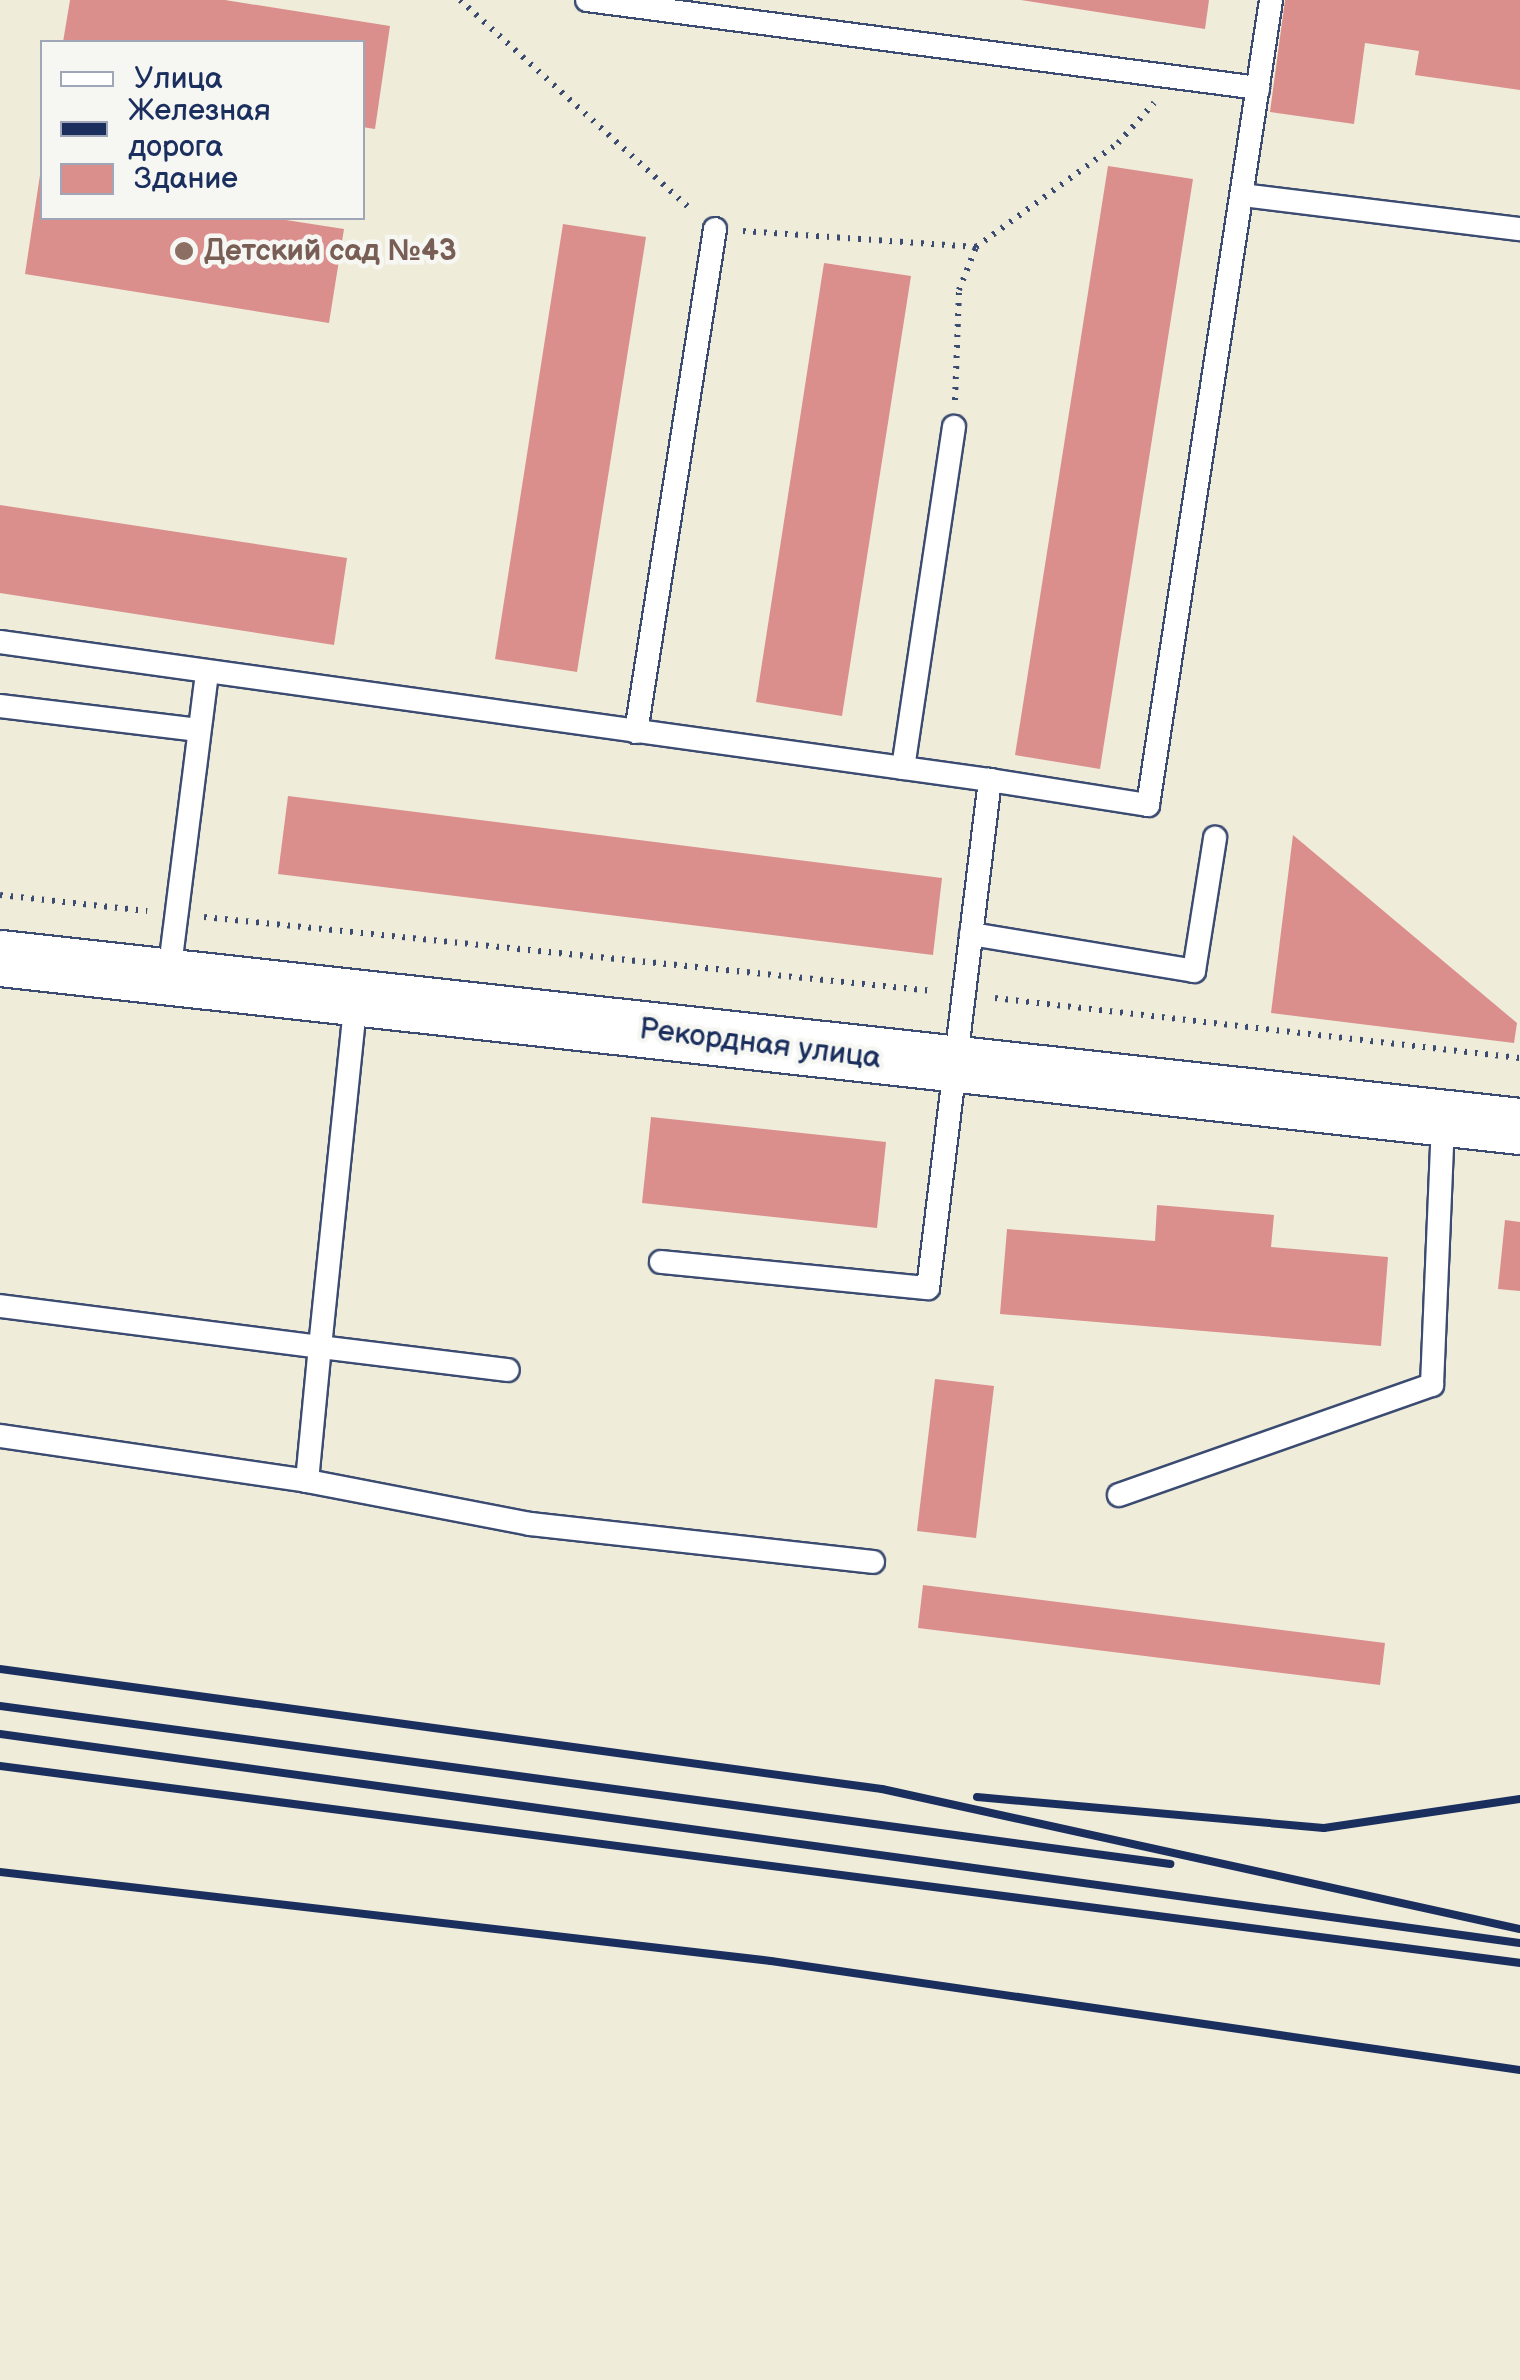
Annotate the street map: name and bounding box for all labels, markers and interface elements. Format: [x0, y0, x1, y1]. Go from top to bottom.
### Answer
legend [40, 40, 365, 220]
text: Улица [134, 61, 223, 97]
text: Железная дорога [128, 93, 271, 165]
text: Здание [134, 161, 238, 197]
place label: Детский сад №43 [204, 233, 456, 269]
marker: Детский сад №43 [173, 240, 195, 262]
street label: Рекордная улица [637, 1011, 883, 1077]

